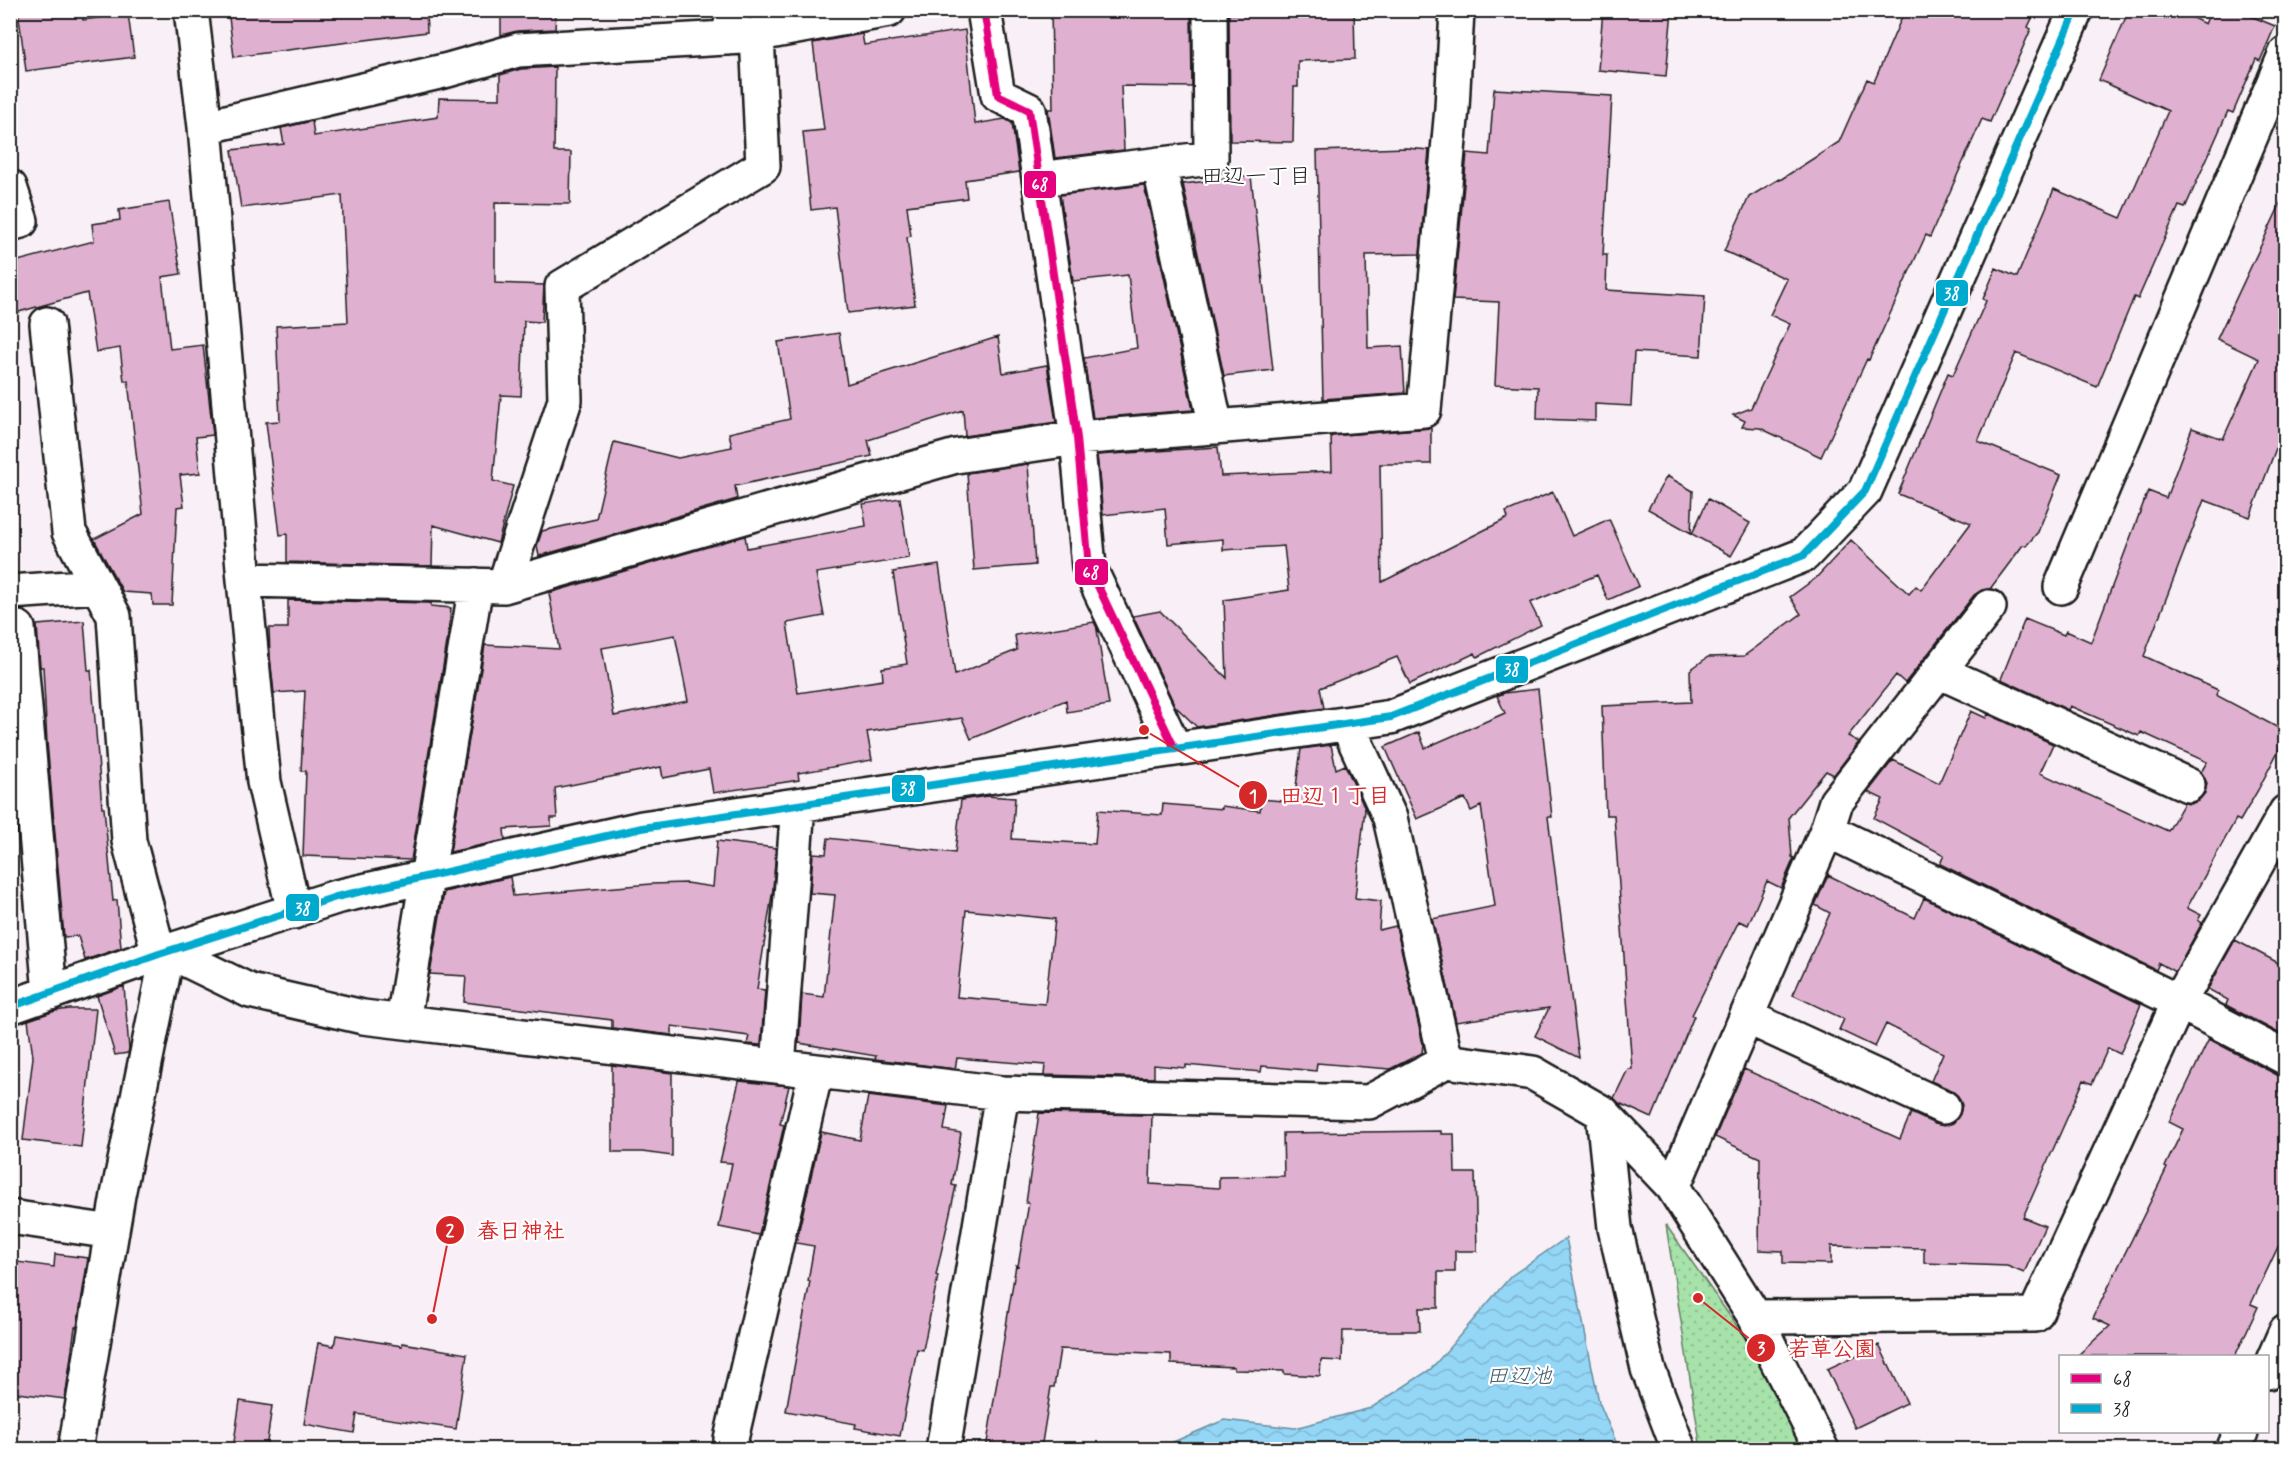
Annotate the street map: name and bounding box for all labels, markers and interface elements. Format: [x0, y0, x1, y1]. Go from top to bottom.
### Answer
district label: 田辺一丁目 [1201, 163, 1311, 191]
line badge: 68 [1023, 170, 1057, 199]
text: 68 [1032, 175, 1049, 196]
line badge: 38 [1935, 279, 1969, 307]
text: 38 [1944, 284, 1960, 305]
line badge: 68 [1074, 558, 1109, 586]
text: 68 [1083, 563, 1100, 584]
line badge: 38 [1495, 655, 1529, 684]
text: 38 [1504, 660, 1520, 681]
line badge: 38 [891, 774, 926, 803]
callout: 田辺１丁目 [1238, 775, 1402, 815]
text: 38 [900, 779, 916, 800]
text: 田辺１丁目 [1280, 783, 1390, 811]
text: 1 [1249, 785, 1257, 809]
line badge: 38 [285, 893, 320, 922]
text: 38 [295, 899, 311, 920]
callout: 春日神社 [435, 1210, 577, 1250]
text: 春日神社 [477, 1218, 565, 1246]
text: 2 [446, 1219, 455, 1243]
callout: 若草公園 [1746, 1328, 1888, 1368]
text: 若草公園 [1788, 1336, 1876, 1364]
text: 3 [1757, 1337, 1766, 1361]
legend [2059, 1355, 2269, 1433]
water label: 田辺池 [1486, 1363, 1553, 1391]
text: 68 [2113, 1368, 2132, 1392]
text: 38 [2113, 1398, 2131, 1422]

